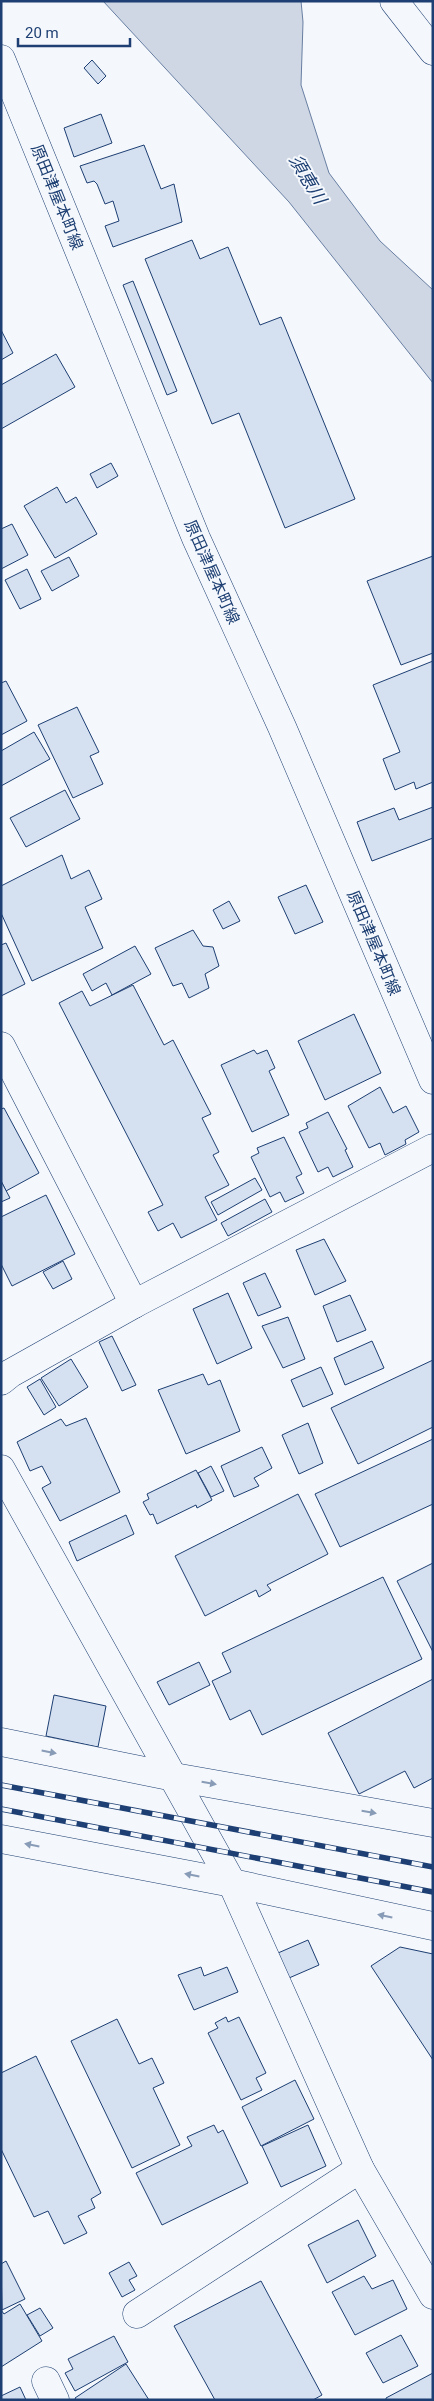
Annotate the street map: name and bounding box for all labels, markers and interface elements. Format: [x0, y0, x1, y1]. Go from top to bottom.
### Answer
scale bar [18, 15, 130, 47]
text: 20 m [25, 24, 59, 42]
street label: 原田津屋本町線 [27, 142, 87, 252]
water label: 須恵川 [285, 150, 332, 209]
street label: 原田津屋本町線 [181, 517, 243, 627]
street label: 原田津屋本町線 [343, 888, 405, 998]
one-way arrow [41, 1748, 57, 1756]
one-way arrow [201, 1779, 216, 1787]
one-way arrow [361, 1808, 377, 1816]
one-way arrow [24, 1840, 40, 1848]
one-way arrow [183, 1871, 199, 1879]
one-way arrow [378, 1912, 393, 1920]

